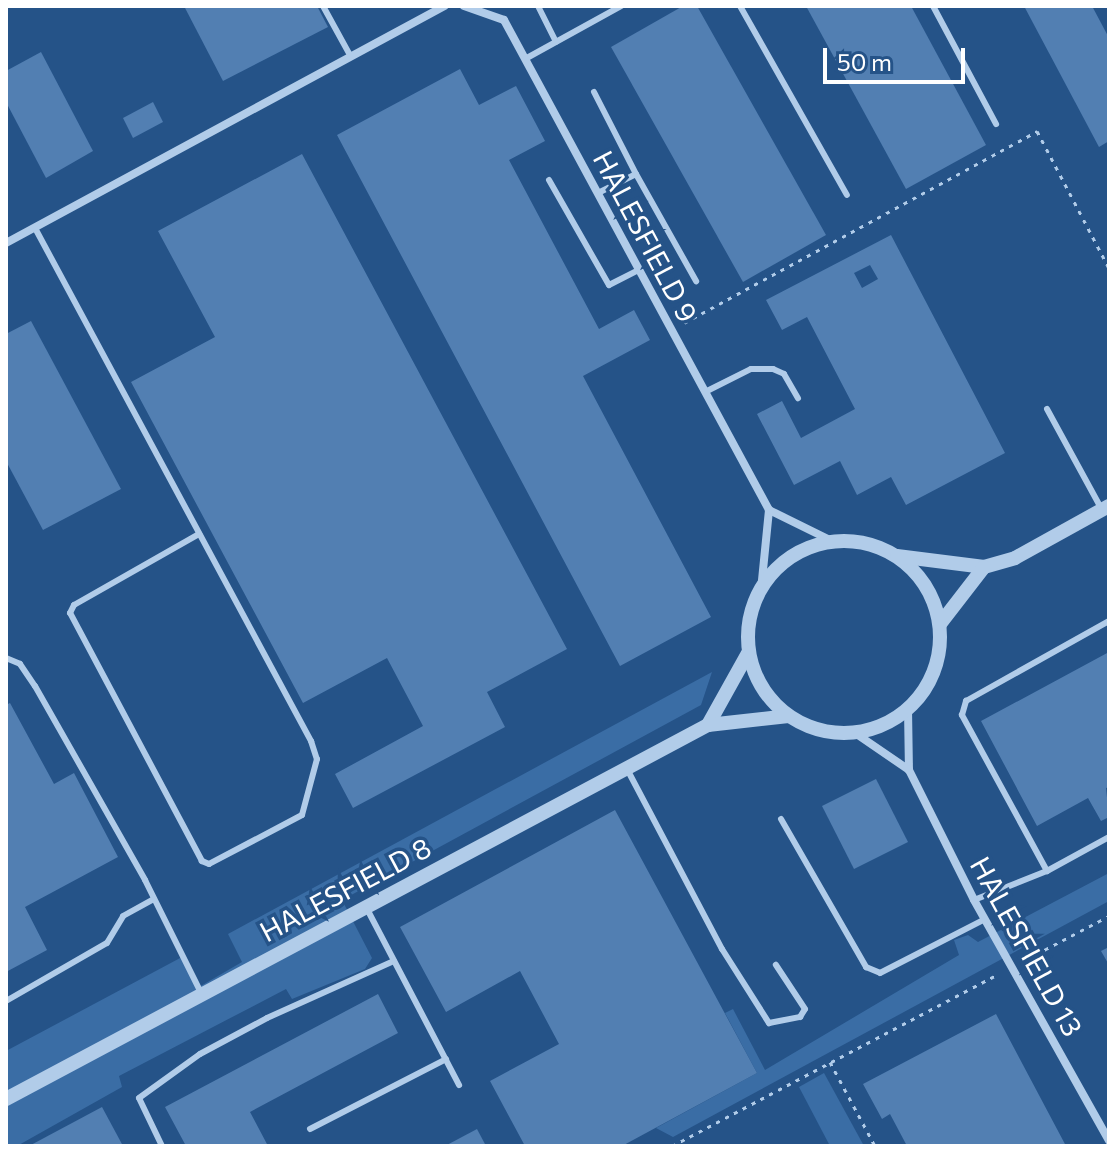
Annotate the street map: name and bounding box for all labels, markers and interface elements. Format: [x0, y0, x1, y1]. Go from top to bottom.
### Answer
scale bar [827, 32, 969, 82]
text: 50 m [837, 47, 892, 76]
street label: HALESFIELD 9 [587, 145, 705, 327]
street label: HALESFIELD 8 [254, 830, 436, 948]
street label: HALESFIELD 13 [964, 850, 1090, 1042]

